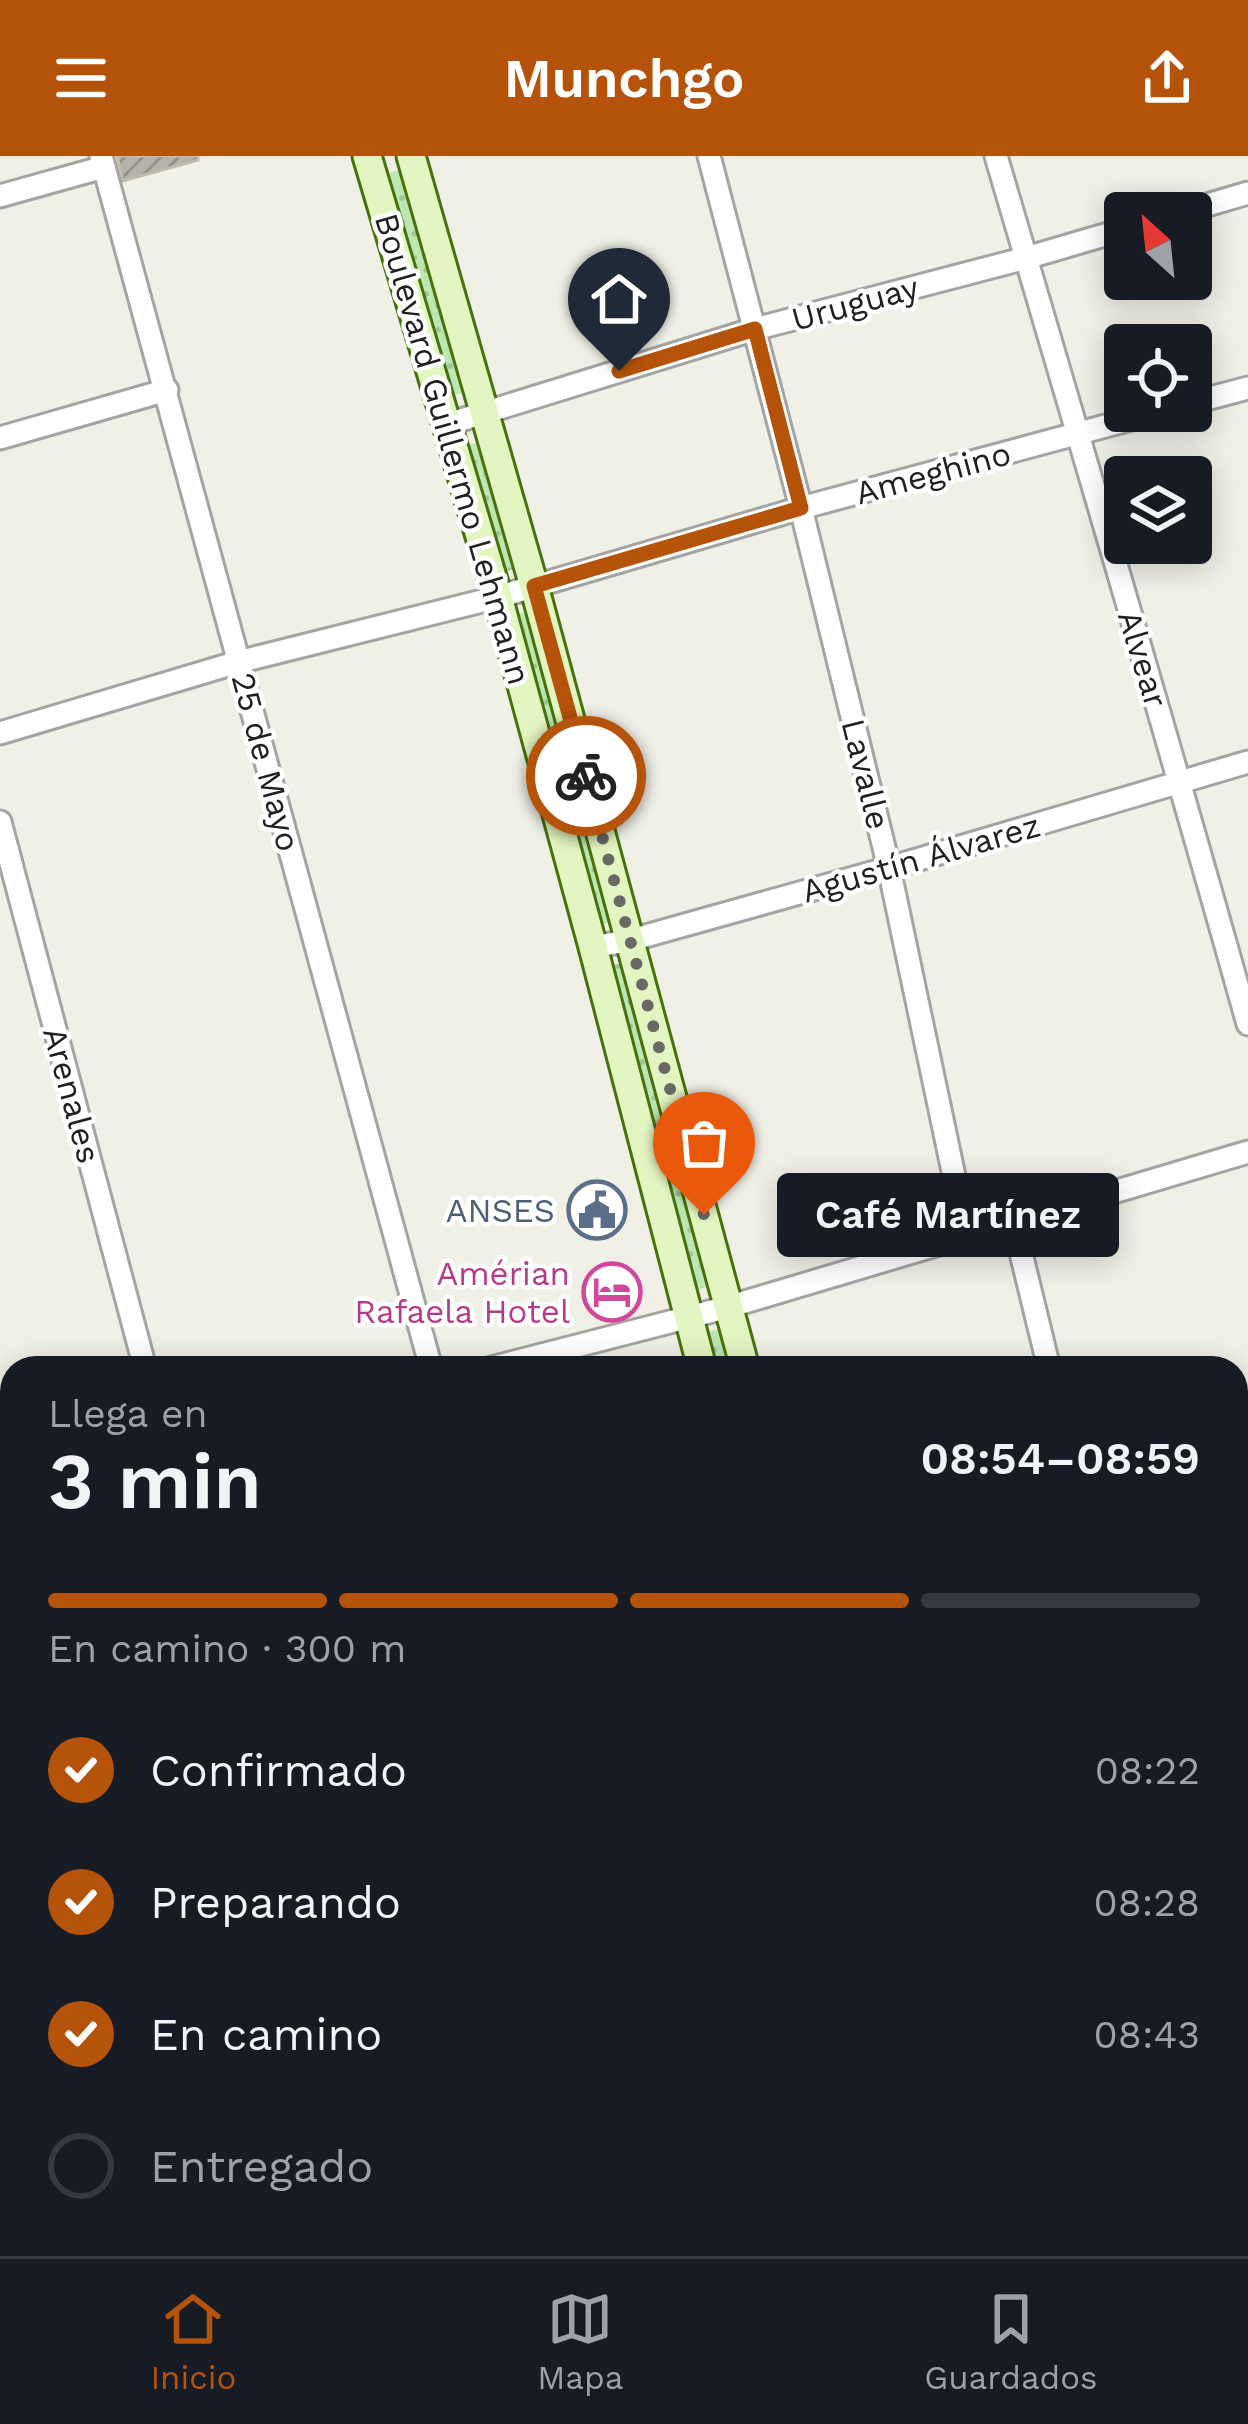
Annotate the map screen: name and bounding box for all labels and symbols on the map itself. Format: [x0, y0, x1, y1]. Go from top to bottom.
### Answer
north arrow [1104, 192, 1212, 300]
street label: Boulevard Guillermo Lehmann [367, 209, 539, 689]
pin [568, 248, 670, 371]
street label: Uruguay [787, 267, 923, 339]
street label: Ameghino [851, 434, 1015, 512]
street label: Alvear [1110, 606, 1176, 712]
street label: 25 de Mayo [223, 668, 309, 856]
street label: Lavalle [833, 715, 899, 833]
courier [526, 716, 646, 836]
street label: Agustín Álvarez [797, 805, 1045, 911]
street label: Arenales [35, 1023, 109, 1167]
pin [653, 1092, 755, 1215]
callout: Café Martínez [776, 1173, 1118, 1257]
public building icon: ANSES [566, 1179, 628, 1241]
place label: ANSES [446, 1191, 555, 1230]
place label: Amérian Rafaela Hotel [354, 1254, 570, 1331]
hotel icon: Amérian Rafaela Hotel [581, 1261, 643, 1323]

